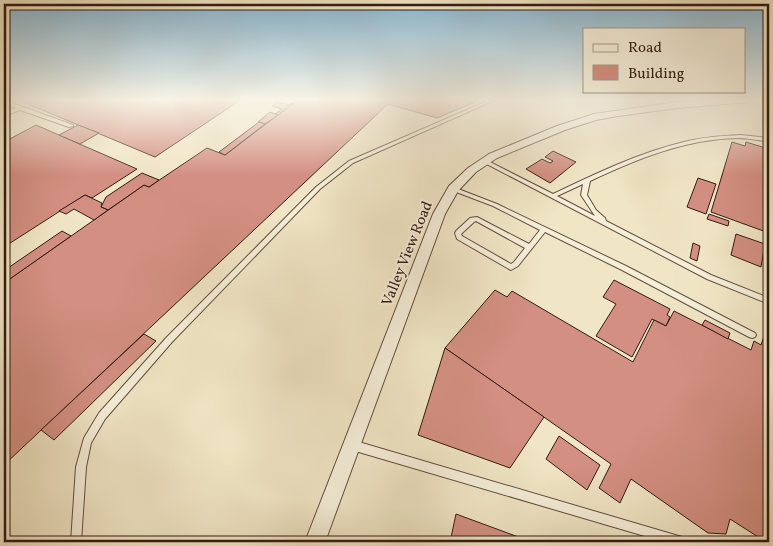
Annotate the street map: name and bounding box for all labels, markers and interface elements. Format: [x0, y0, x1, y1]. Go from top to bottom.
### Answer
legend [583, 28, 746, 92]
text: Road [628, 38, 662, 59]
text: Building [628, 64, 685, 85]
street label: Valley View Road [377, 198, 439, 310]

